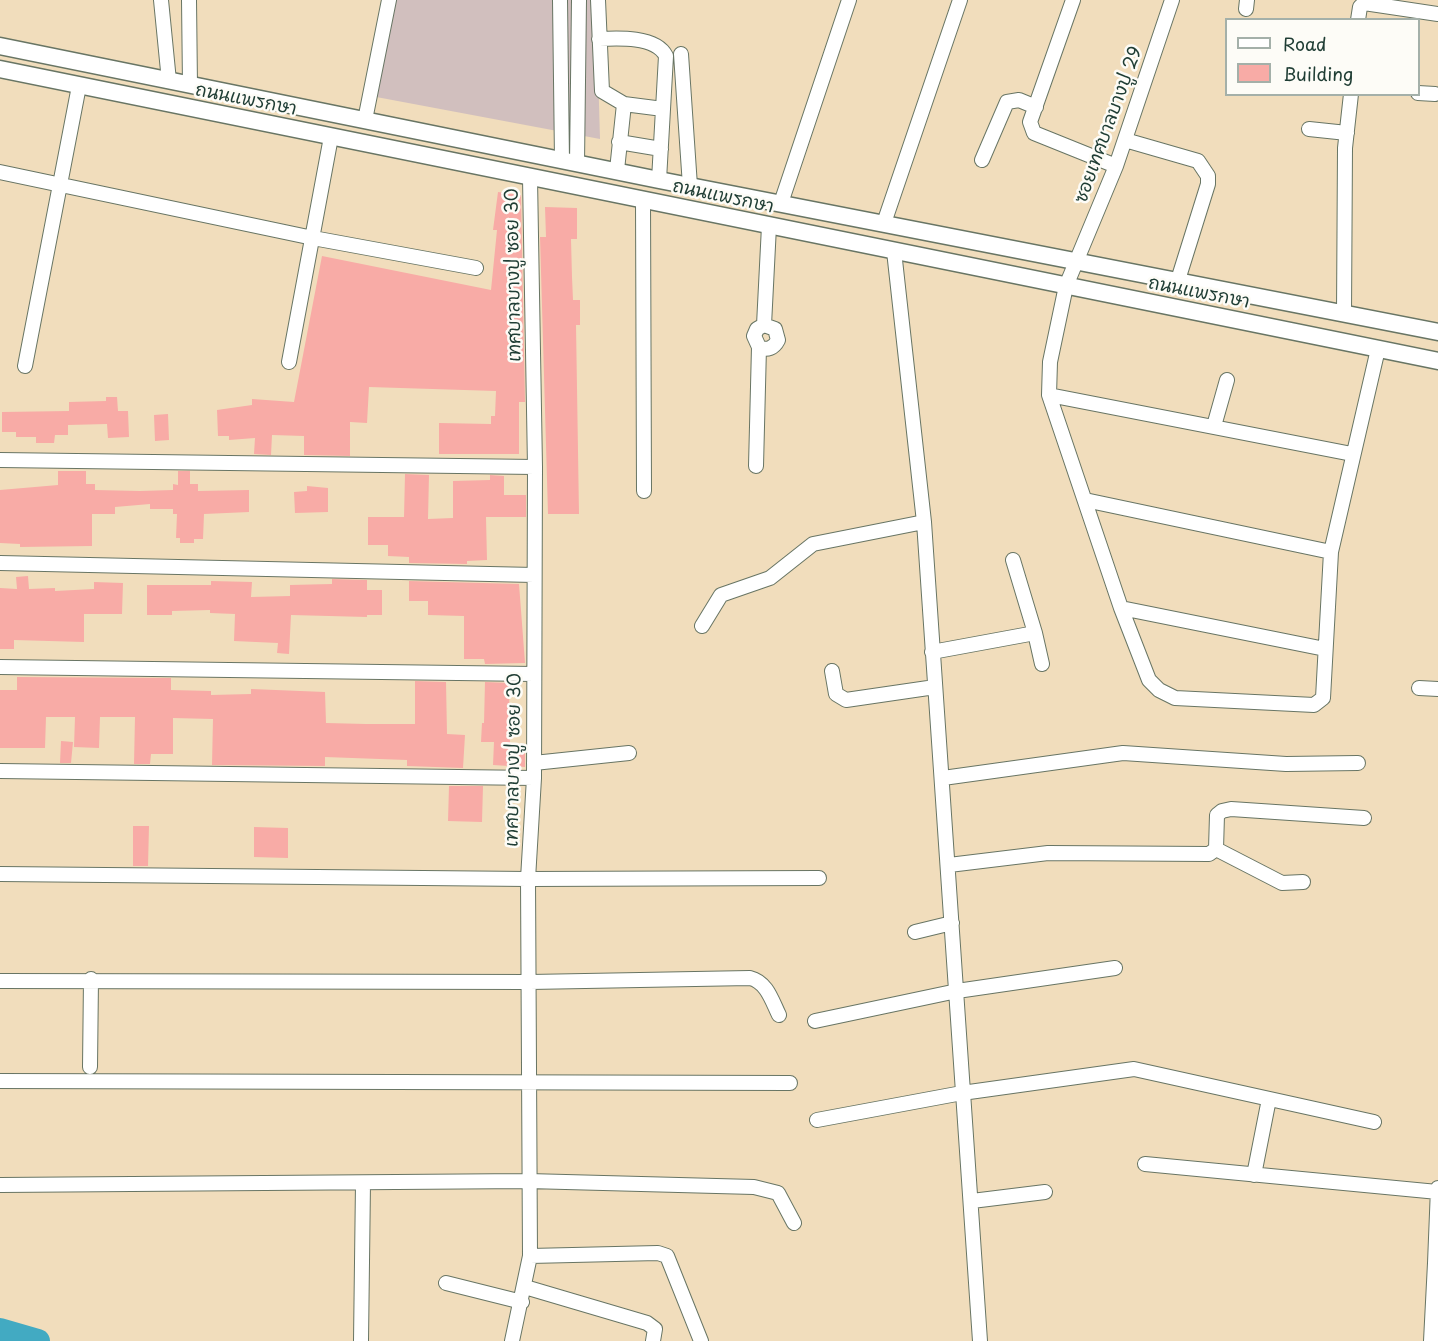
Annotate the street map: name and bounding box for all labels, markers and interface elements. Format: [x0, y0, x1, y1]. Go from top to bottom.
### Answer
legend [1225, 18, 1420, 96]
text: Road [1283, 30, 1327, 57]
street label: ซอยเทศบาลบางปู 29 [1071, 44, 1147, 206]
text: Building [1283, 60, 1353, 87]
street label: ถนนแพรกษา [193, 80, 299, 120]
street label: ถนนแพรกษา [670, 176, 776, 218]
street label: เทศบาลบางปู ซอย 30 [502, 188, 526, 362]
street label: ถนนแพรกษา [1146, 273, 1252, 313]
street label: เทศบาลบางปู ซอย 30 [502, 673, 526, 847]

